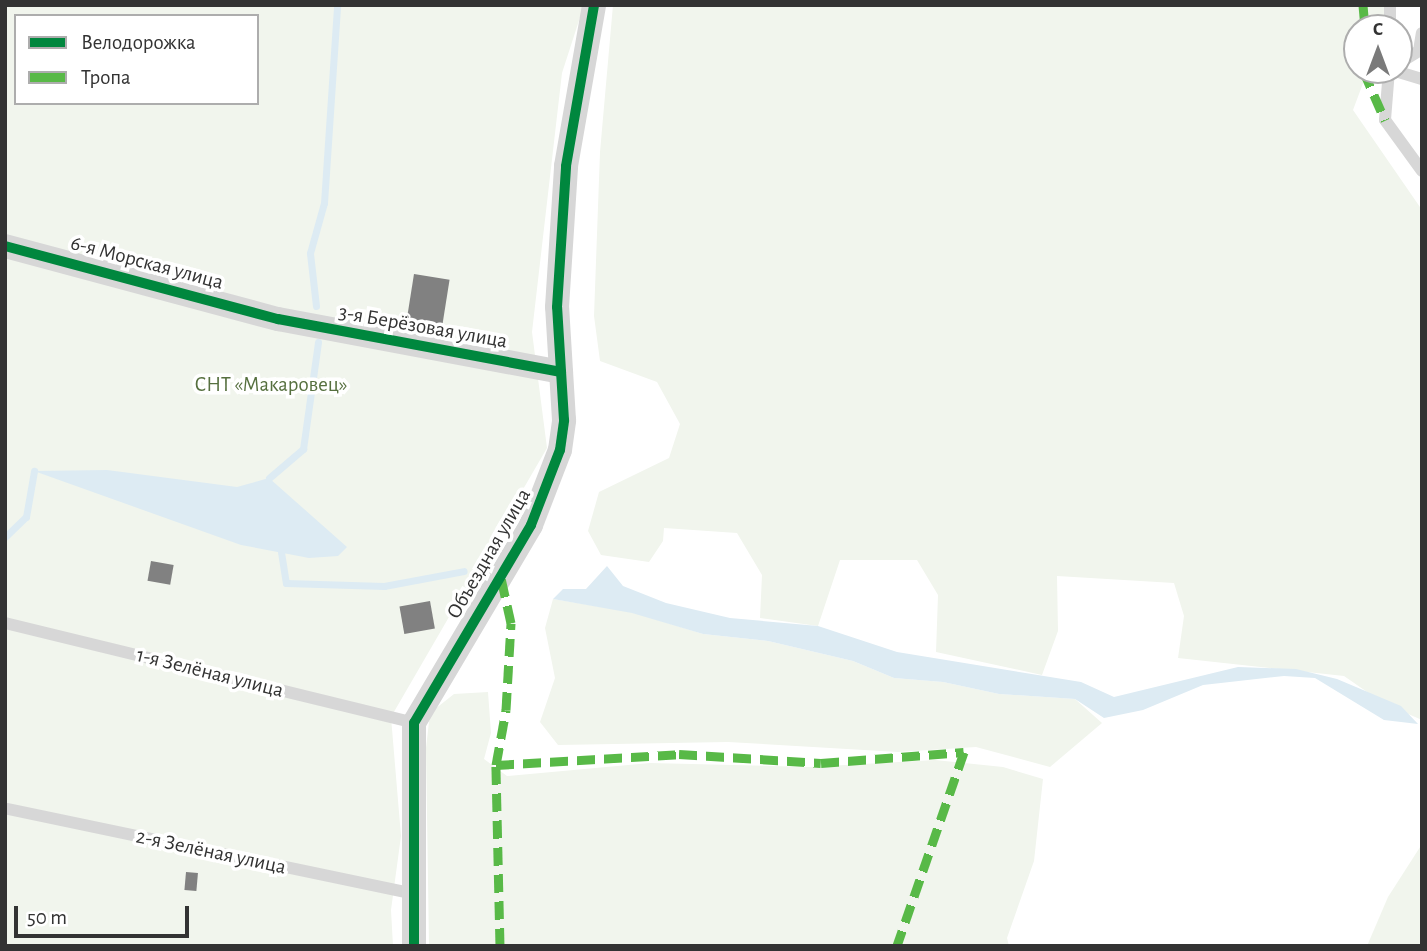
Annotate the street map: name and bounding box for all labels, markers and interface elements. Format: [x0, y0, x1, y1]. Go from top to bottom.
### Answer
legend [14, 14, 259, 105]
north arrow [1343, 14, 1413, 84]
text: С [1373, 20, 1383, 39]
text: Велодорожка [81, 32, 196, 53]
text: Тропа [81, 67, 131, 88]
street label: 6-я Морская улица [68, 230, 226, 296]
street label: 3-я Берёзовая улица [337, 300, 509, 354]
park label: СНТ «Макаровец» [195, 372, 347, 398]
street label: Объездная улица [441, 484, 537, 624]
street label: 1-я Зелёная улица [134, 643, 286, 703]
street label: 2-я Зелёная улица [134, 824, 288, 880]
scale bar [18, 892, 192, 936]
text: 50 m [27, 907, 67, 928]

